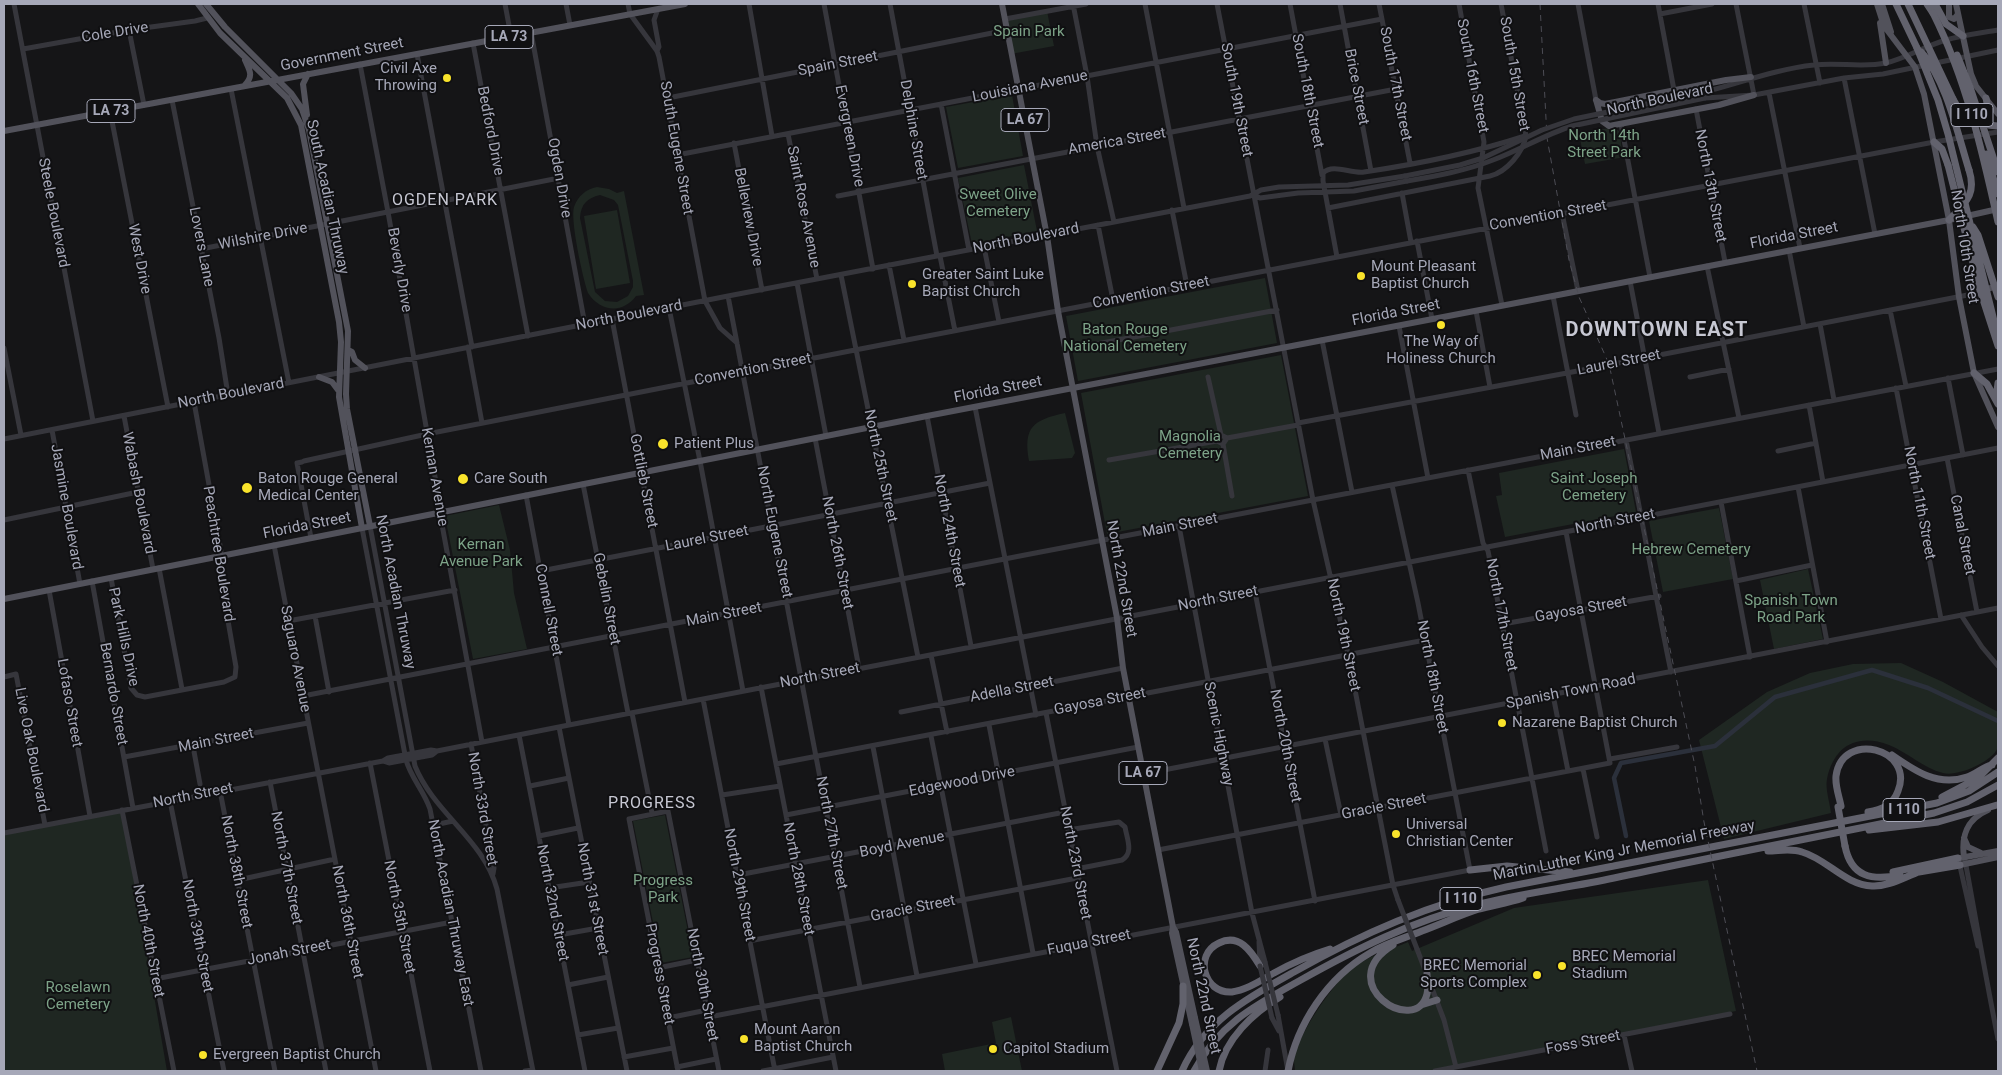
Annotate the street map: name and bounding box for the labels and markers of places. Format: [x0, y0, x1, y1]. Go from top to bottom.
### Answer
place label: Civil Axe Throwing [375, 60, 437, 95]
marker: Civil Axe Throwing [441, 72, 453, 84]
place label: Mount Pleasant Baptist Church [1371, 258, 1476, 293]
place label: Greater Saint Luke Baptist Church [922, 266, 1044, 301]
marker: Mount Pleasant Baptist Church [1355, 270, 1367, 282]
marker: Greater Saint Luke Baptist Church [906, 278, 918, 290]
marker: The Way of Holiness Church [1435, 319, 1447, 331]
place label: The Way of Holiness Church [1386, 333, 1496, 368]
place label: Patient Plus [674, 435, 754, 453]
marker: Patient Plus [656, 437, 670, 451]
place label: Baton Rouge General Medical Center [258, 470, 398, 505]
place label: Care South [474, 470, 547, 488]
marker: Care South [456, 472, 470, 486]
marker: Baton Rouge General Medical Center [240, 481, 254, 495]
place label: Nazarene Baptist Church [1512, 714, 1678, 732]
marker: Nazarene Baptist Church [1496, 717, 1508, 729]
place label: Universal Christian Center [1406, 816, 1513, 851]
marker: Universal Christian Center [1390, 828, 1402, 840]
place label: BREC Memorial Stadium [1572, 948, 1676, 983]
place label: BREC Memorial Sports Complex [1420, 957, 1527, 992]
marker: BREC Memorial Stadium [1556, 960, 1568, 972]
marker: BREC Memorial Sports Complex [1531, 969, 1543, 981]
place label: Mount Aaron Baptist Church [754, 1021, 852, 1056]
marker: Mount Aaron Baptist Church [738, 1033, 750, 1045]
place label: Capitol Stadium [1003, 1040, 1109, 1058]
marker: Capitol Stadium [987, 1043, 999, 1055]
place label: Evergreen Baptist Church [213, 1046, 381, 1064]
marker: Evergreen Baptist Church [197, 1049, 209, 1061]

